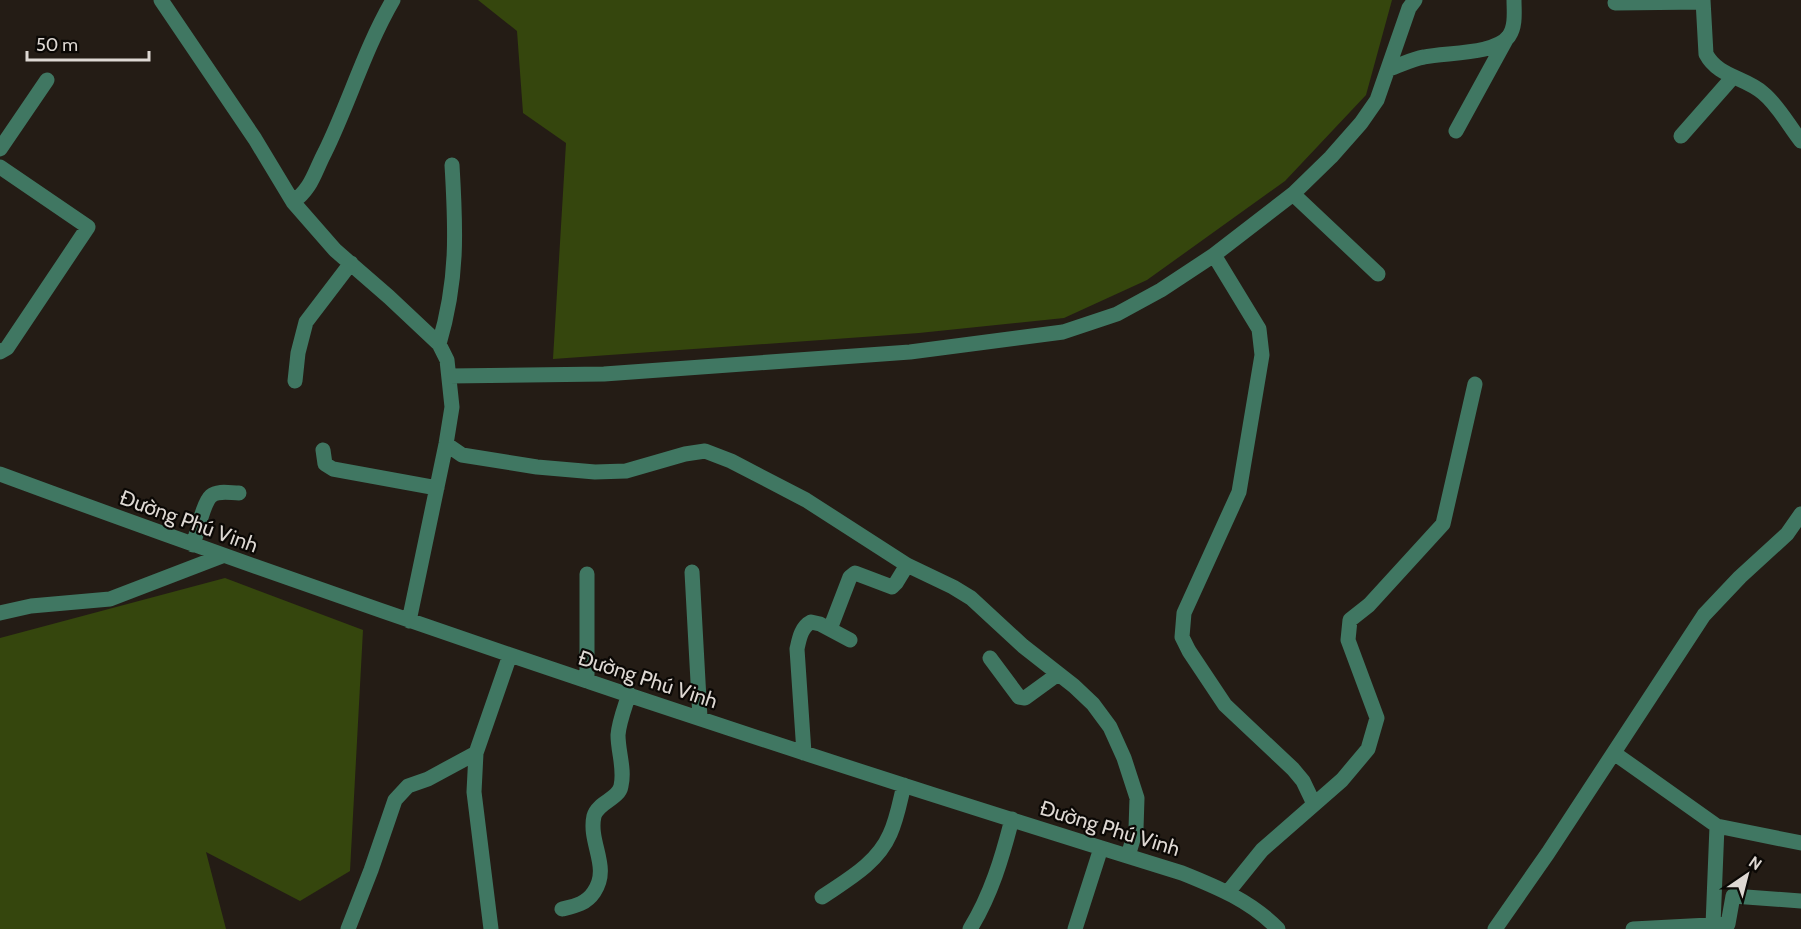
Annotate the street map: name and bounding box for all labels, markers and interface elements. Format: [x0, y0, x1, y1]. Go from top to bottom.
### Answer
scale bar [27, 24, 148, 62]
text: 50 m [36, 34, 78, 56]
street label: Đường Phú Vinh [117, 484, 261, 558]
street label: Đường Phú Vinh [575, 645, 721, 713]
street label: Đường Phú Vinh [1037, 795, 1183, 861]
north arrow [1717, 845, 1777, 905]
text: N [1745, 852, 1765, 874]

